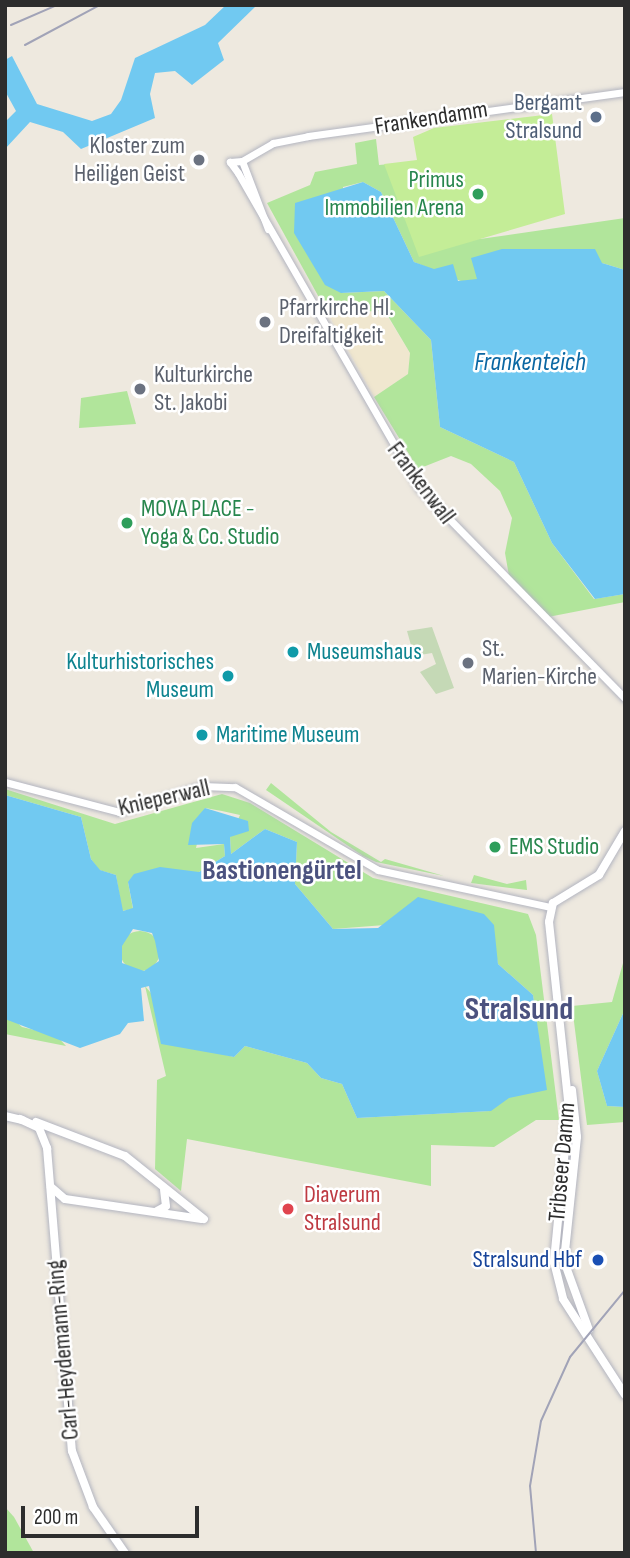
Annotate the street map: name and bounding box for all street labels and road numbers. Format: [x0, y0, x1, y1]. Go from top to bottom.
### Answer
street label: Frankendamm [373, 95, 489, 141]
street label: Frankenwall [381, 436, 461, 530]
street label: Knieperwall [115, 773, 213, 823]
street label: Tribseer Damm [542, 1101, 582, 1223]
street label: Carl-Heydemann-Ring [41, 1259, 85, 1441]

